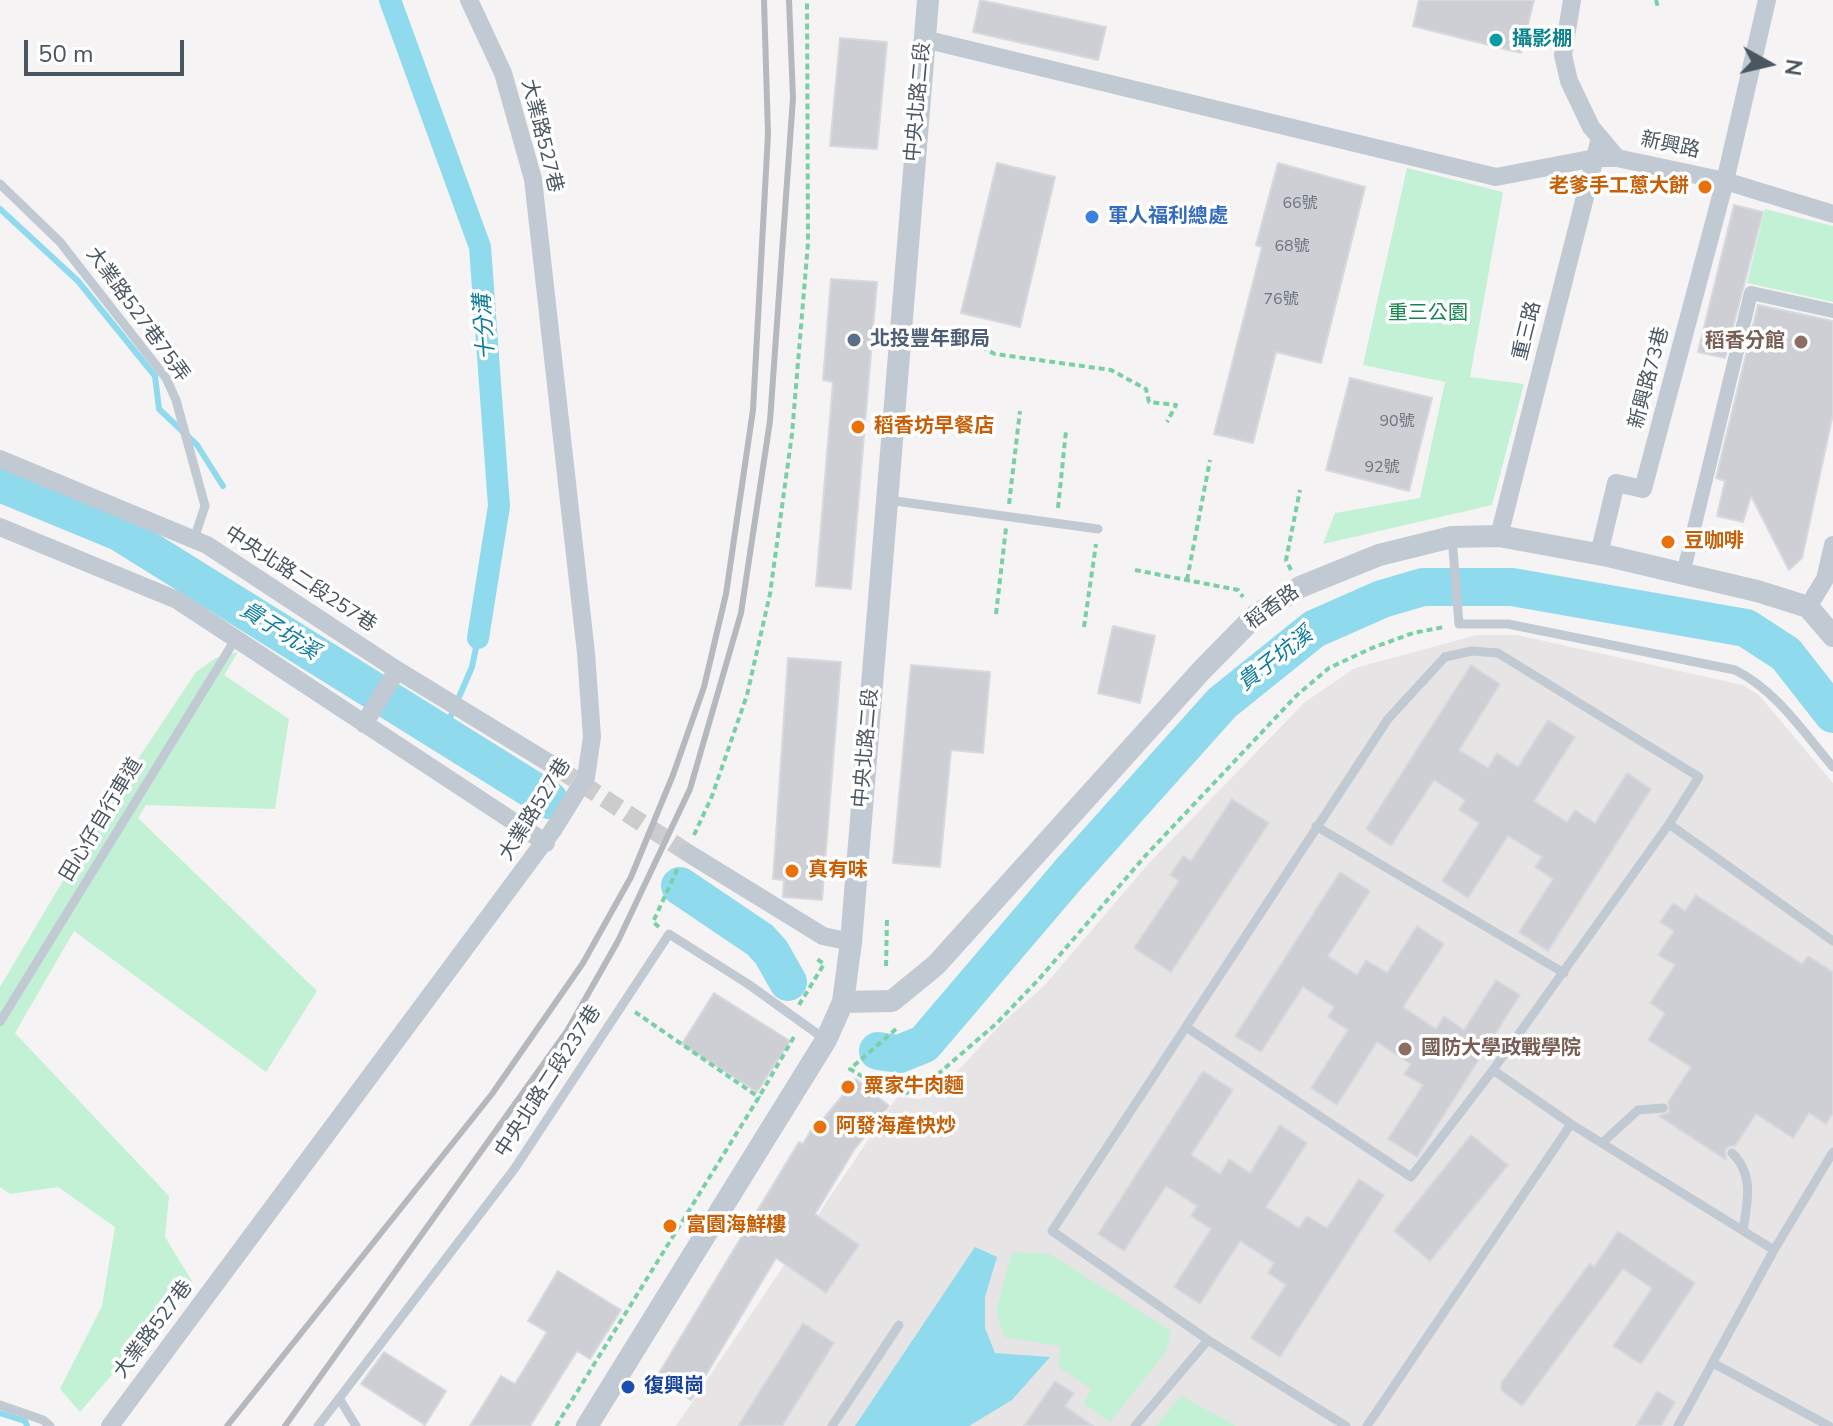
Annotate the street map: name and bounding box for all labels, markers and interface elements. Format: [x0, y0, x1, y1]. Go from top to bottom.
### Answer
scale bar [28, 24, 188, 74]
north arrow [1729, 24, 1809, 104]
place label: 攝影棚 [1512, 28, 1572, 52]
marker: 攝影棚 [1487, 31, 1505, 49]
text: 50 m [38, 38, 94, 70]
street label: 中央北路二段 [902, 41, 936, 163]
text: N [1777, 57, 1809, 78]
street label: 大業路527巷 [515, 77, 567, 195]
street label: 新興路 [1638, 128, 1702, 164]
place label: 老爹手工蔥大餅 [1549, 175, 1689, 199]
marker: 老爹手工蔥大餅 [1696, 178, 1714, 196]
house number: 66號 [1282, 194, 1318, 214]
place label: 軍人福利總處 [1108, 205, 1228, 229]
marker: 軍人福利總處 [1083, 208, 1101, 226]
house number: 68號 [1274, 237, 1310, 257]
street label: 大業路527巷75弄 [80, 243, 194, 387]
house number: 76號 [1263, 290, 1299, 310]
water label: 十分溝 [471, 293, 501, 361]
street label: 重三路 [1509, 299, 1547, 363]
park label: 重三公園 [1388, 302, 1468, 326]
street label: 新興路73巷 [1625, 325, 1675, 431]
place label: 北投豐年郵局 [870, 328, 990, 352]
place label: 稻香分館 [1705, 330, 1785, 354]
marker: 北投豐年郵局 [845, 331, 863, 349]
marker: 稻香分館 [1792, 333, 1810, 351]
house number: 90號 [1379, 412, 1415, 432]
place label: 稻香坊早餐店 [874, 415, 994, 439]
marker: 稻香坊早餐店 [849, 418, 867, 436]
house number: 92號 [1364, 458, 1400, 478]
street label: 中央北路二段257巷 [220, 522, 380, 638]
place label: 豆咖啡 [1684, 530, 1744, 554]
marker: 豆咖啡 [1659, 533, 1677, 551]
street label: 稻香路 [1242, 581, 1304, 635]
water label: 貴子坑溪 [235, 597, 323, 667]
water label: 貴子坑溪 [1233, 623, 1319, 697]
street label: 中央北路二段 [850, 687, 884, 809]
street label: 田心仔自行車道 [56, 754, 148, 886]
street label: 大業路527巷 [495, 754, 577, 866]
place label: 真有味 [808, 859, 868, 883]
marker: 真有味 [783, 862, 801, 880]
street label: 中央北路二段237巷 [491, 1002, 607, 1162]
place label: 國防大學政戰學院 [1421, 1037, 1581, 1061]
marker: 國防大學政戰學院 [1396, 1040, 1414, 1058]
place label: 粟家牛肉麵 [864, 1075, 964, 1099]
marker: 粟家牛肉麵 [839, 1078, 857, 1096]
place label: 阿發海產快炒 [836, 1115, 956, 1139]
marker: 阿發海產快炒 [811, 1118, 829, 1136]
place label: 富園海鮮樓 [686, 1214, 786, 1238]
marker: 富園海鮮樓 [661, 1217, 679, 1235]
street label: 大業路527巷 [110, 1276, 198, 1384]
place label: 復興崗 [644, 1375, 704, 1399]
marker: 復興崗 [619, 1378, 637, 1396]

